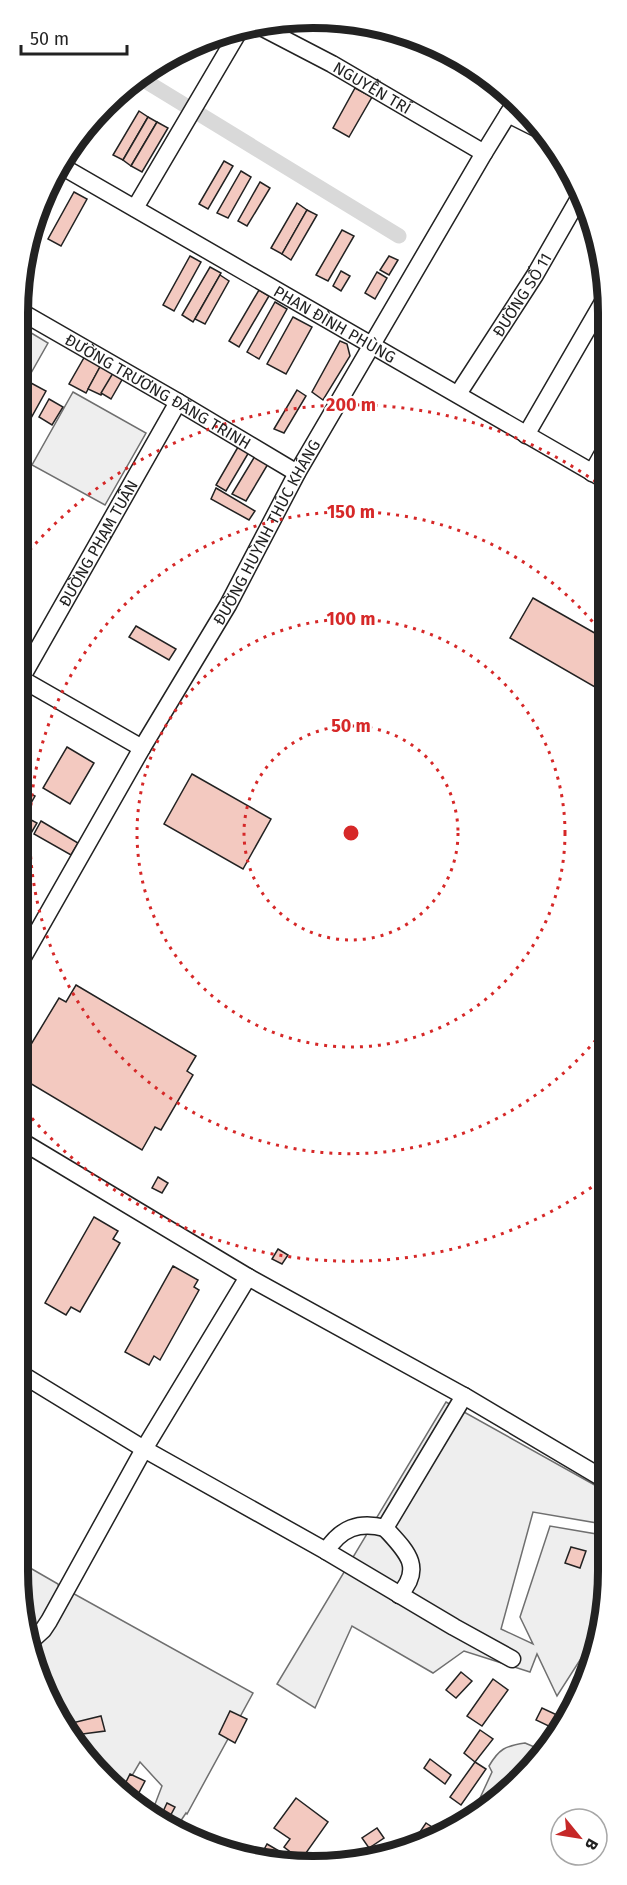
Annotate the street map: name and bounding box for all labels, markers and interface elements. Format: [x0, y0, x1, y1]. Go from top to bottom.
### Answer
scale bar [21, 18, 128, 56]
text: 50 m [30, 28, 69, 50]
street label: NGUYỄN TRÍ [330, 57, 415, 118]
street label: ĐƯỜNG SỐ 11 [488, 249, 555, 340]
street label: PHAN ĐÌNH PHÙNG [271, 281, 399, 367]
street label: ĐƯỜNG TRƯƠNG ĐĂNG TRINH [62, 330, 255, 453]
text: 200 m [326, 394, 376, 416]
street label: ĐƯỜNG HUỲNH THÚC KHÁNG [209, 436, 324, 628]
street label: ĐƯỜNG PHẠM TUÂN [54, 476, 141, 610]
text: 150 m [327, 501, 375, 523]
text: 100 m [327, 608, 375, 630]
text: 50 m [331, 715, 371, 737]
centre of rings [341, 823, 361, 843]
north arrow [549, 1807, 609, 1867]
text: B [581, 1835, 602, 1853]

